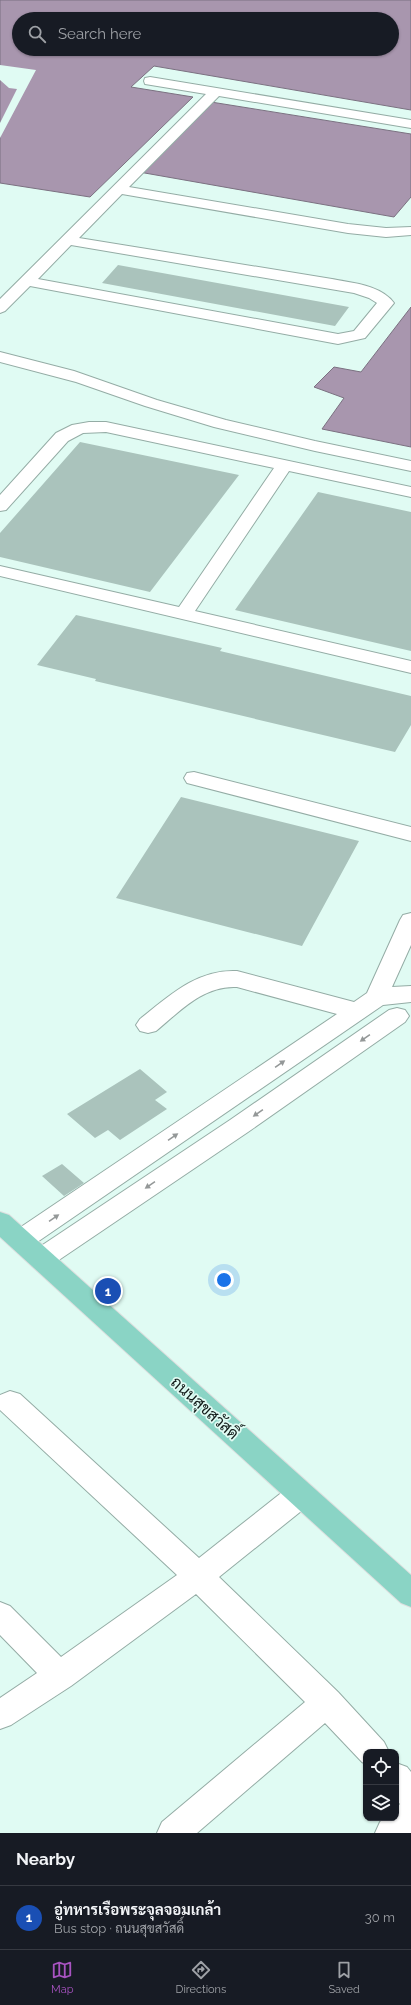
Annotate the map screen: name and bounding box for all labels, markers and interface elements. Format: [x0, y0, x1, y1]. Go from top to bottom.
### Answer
search box [12, 12, 399, 56]
icon: search [26, 23, 48, 45]
text: Search here [58, 25, 141, 43]
one-way arrow [359, 1034, 370, 1042]
one-way arrow [275, 1060, 285, 1068]
one-way arrow [253, 1109, 263, 1117]
one-way arrow [168, 1133, 178, 1141]
one-way arrow [145, 1182, 156, 1189]
one-way arrow [48, 1214, 59, 1222]
your location [214, 1270, 234, 1290]
pin: 1 [95, 1276, 121, 1306]
street label: ถนนสุขสวัสดิ์ [166, 1369, 246, 1445]
map controls [363, 1749, 399, 1821]
button: locate [363, 1749, 399, 1785]
button: layers [363, 1785, 399, 1821]
text: Nearby [16, 1849, 75, 1869]
text: อู่ทหารเรือพระจุลจอมเกล้า [54, 1901, 221, 1919]
text: 1 [26, 1910, 32, 1925]
text: 30 m [365, 1910, 395, 1925]
text: Bus stop · ถนนสุขสวัสดิ์ [54, 1921, 184, 1936]
tab: Map [51, 1959, 73, 1996]
tab: Directions [176, 1959, 226, 1996]
tab: Saved [328, 1959, 360, 1996]

